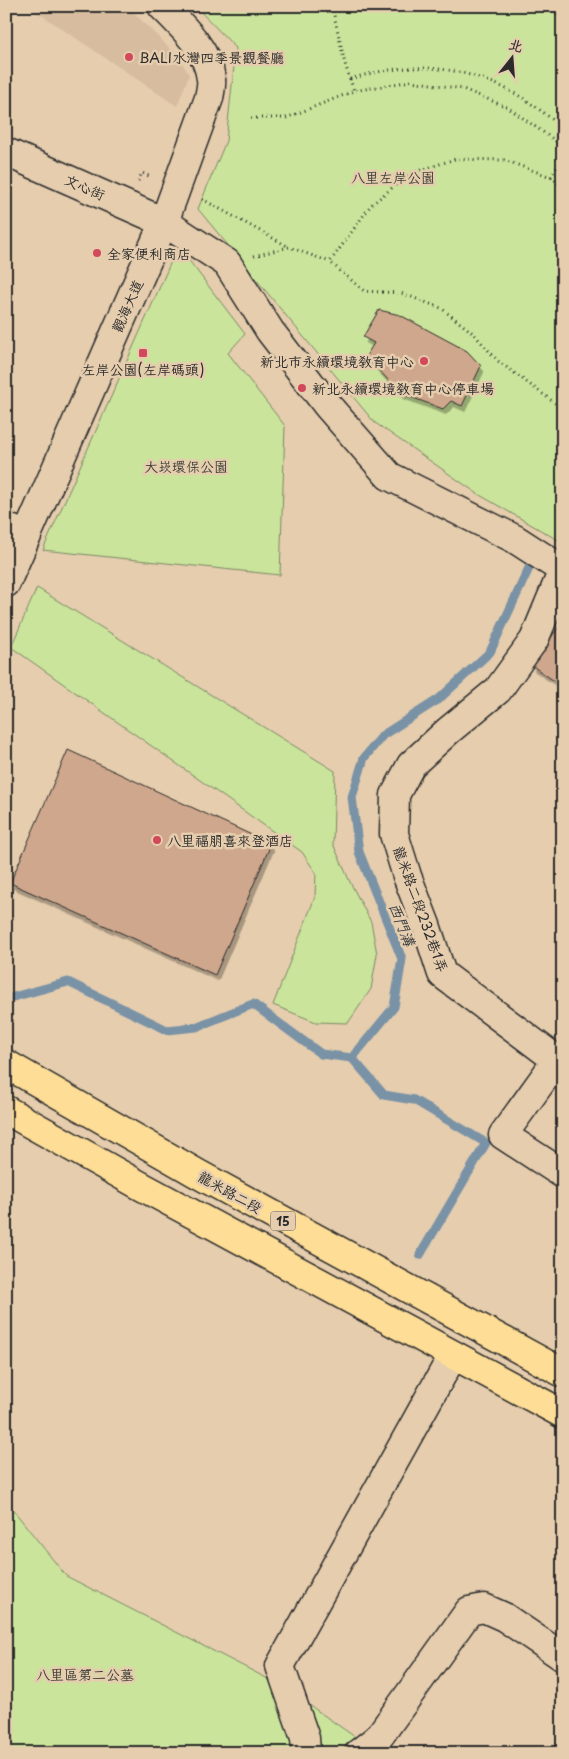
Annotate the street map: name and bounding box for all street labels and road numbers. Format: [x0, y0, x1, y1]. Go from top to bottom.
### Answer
street label: 文心街 [62, 169, 108, 205]
street label: 觀海大道 [106, 276, 148, 336]
street label: 龍米路二段232巷1弄 [388, 843, 454, 975]
street label: 龍米路二段 [194, 1166, 266, 1218]
road number: 15 [270, 1212, 296, 1230]

